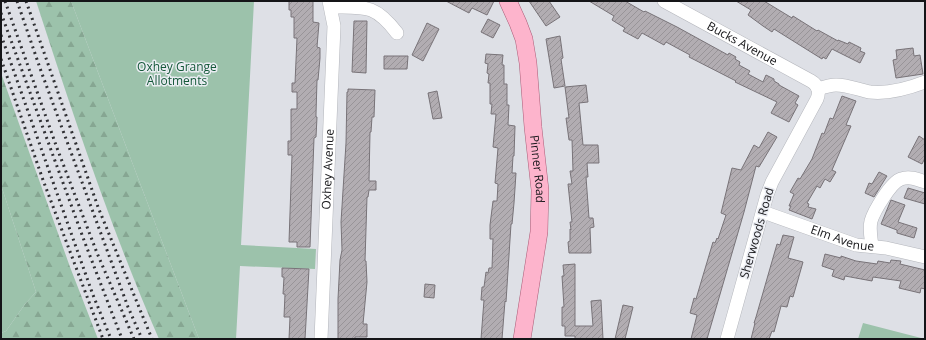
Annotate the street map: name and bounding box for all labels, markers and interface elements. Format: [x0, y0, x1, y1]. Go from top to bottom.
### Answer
street label: Bucks Avenue [704, 17, 781, 69]
park label: Oxhey Grange Allotments [137, 58, 217, 89]
street label: Oxhey Avenue [317, 128, 338, 210]
street label: Pinner Road [526, 134, 549, 203]
street label: Sherwoods Road [735, 185, 778, 280]
street label: Elm Avenue [809, 221, 875, 255]

